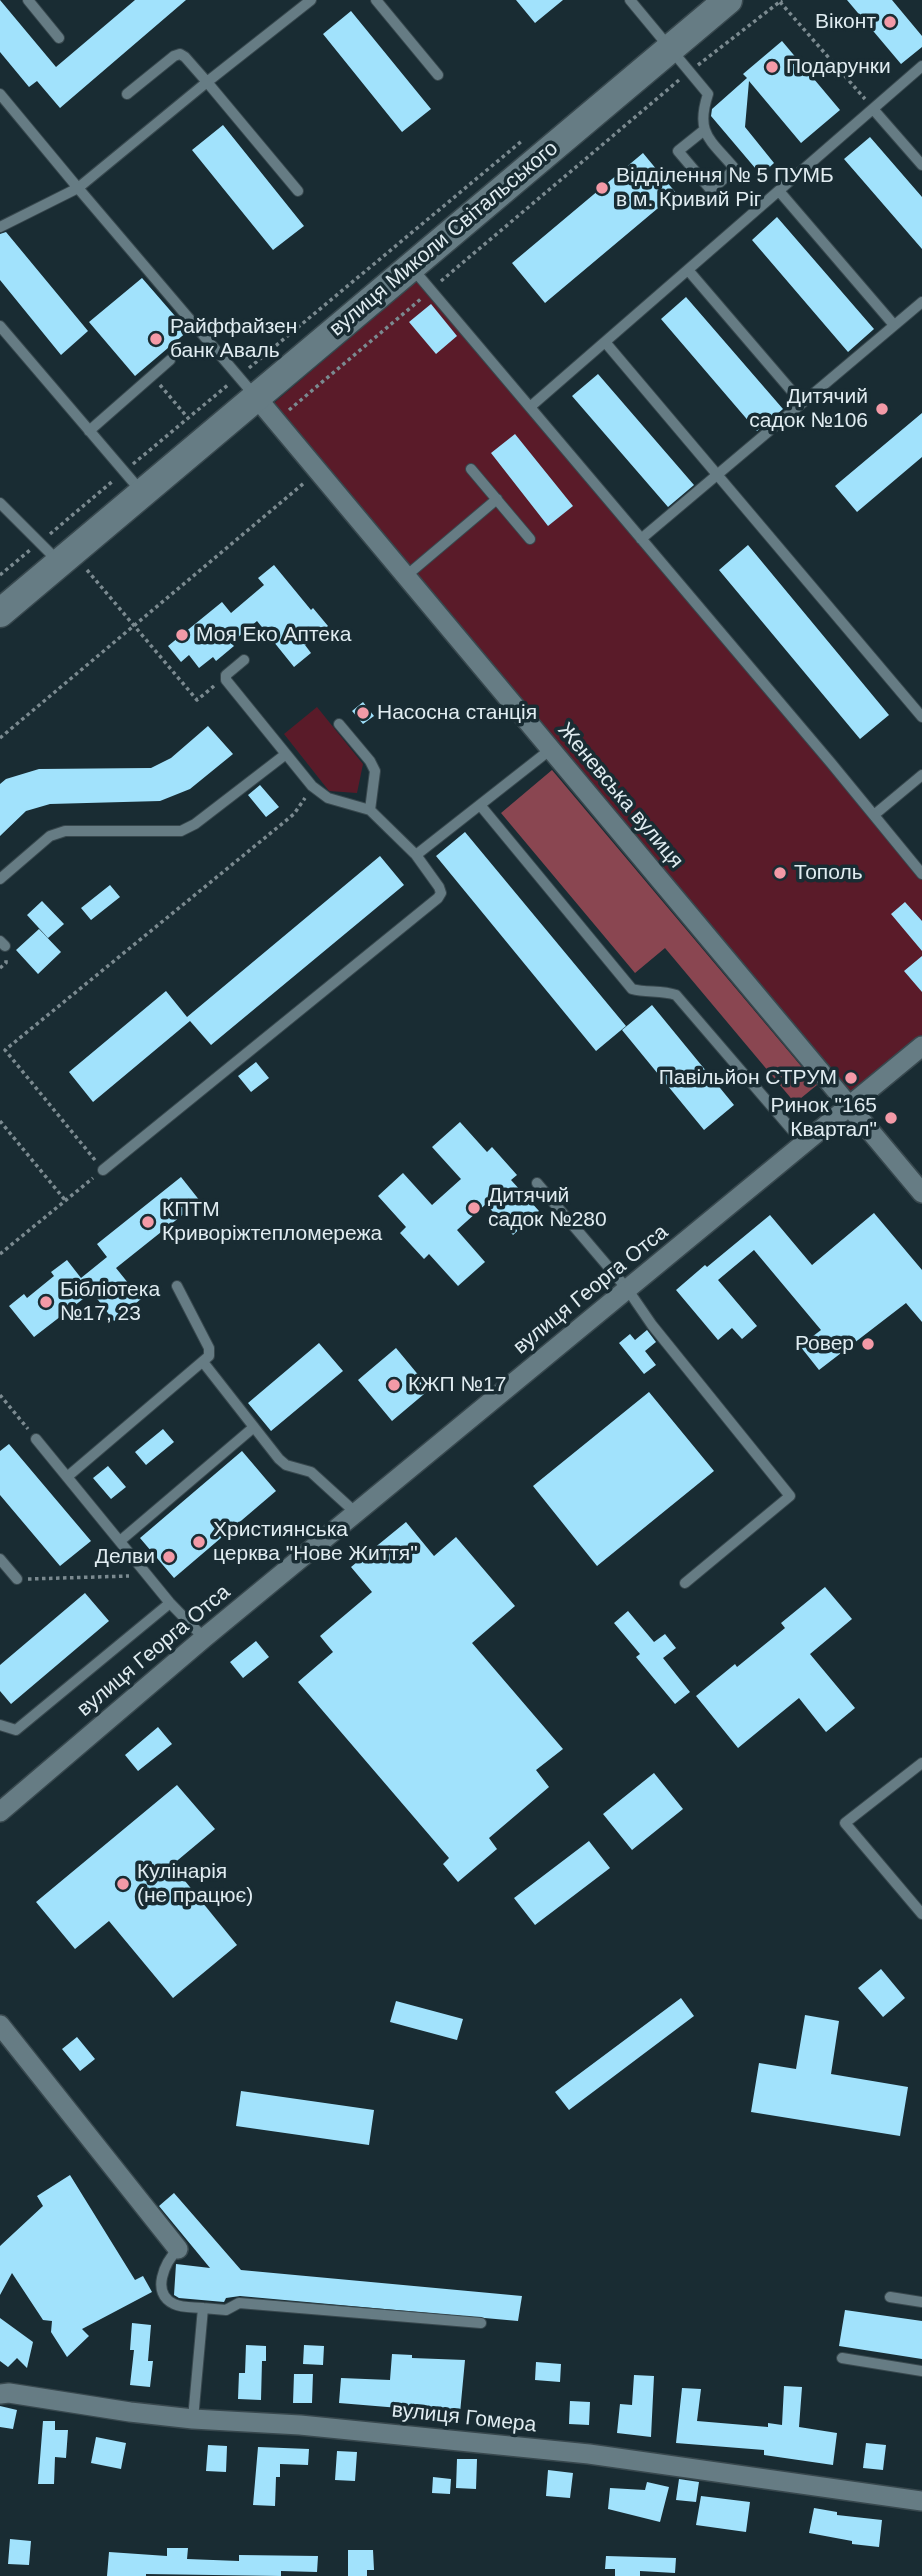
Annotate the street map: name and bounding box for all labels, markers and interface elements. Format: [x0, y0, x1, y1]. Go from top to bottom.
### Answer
place label: Віконт [815, 9, 876, 35]
marker: Віконт [882, 14, 898, 30]
place label: Подарунки [786, 54, 891, 80]
marker: Подарунки [764, 59, 780, 75]
street label: вулиця Миколи Світальського [325, 136, 563, 342]
place label: Відділення № 5 ПУМБ в м. Кривий Ріг [616, 163, 834, 213]
marker: Відділення № 5 ПУМБ в м. Кривий Ріг [594, 180, 610, 196]
place label: Райффайзен банк Аваль [170, 314, 297, 364]
marker: Райффайзен банк Аваль [148, 331, 164, 347]
place label: Дитячий садок №106 [749, 384, 868, 434]
marker: Дитячий садок №106 [874, 401, 890, 417]
place label: Моя Еко Аптека [196, 622, 351, 648]
marker: Моя Еко Аптека [174, 627, 190, 643]
place label: Насосна станція [377, 700, 537, 726]
marker: Насосна станція [355, 705, 371, 721]
street label: Женевська вулиця [552, 718, 688, 874]
place label: Тополь [794, 860, 863, 886]
marker: Тополь [772, 865, 788, 881]
place label: Павільйон СТРУМ [659, 1065, 837, 1091]
marker: Павільйон СТРУМ [843, 1070, 859, 1086]
place label: Ринок "165 Квартал" [770, 1093, 877, 1143]
marker: Ринок "165 Квартал" [883, 1110, 899, 1126]
place label: Дитячий садок №280 [488, 1183, 607, 1233]
place label: КПТМ Криворіжтепломережа [162, 1197, 382, 1247]
marker: Дитячий садок №280 [466, 1200, 482, 1216]
marker: КПТМ Криворіжтепломережа [140, 1214, 156, 1230]
street label: вулиця Георга Отса [509, 1220, 673, 1360]
place label: Бібліотека №17, 23 [60, 1277, 160, 1327]
marker: Бібліотека №17, 23 [38, 1294, 54, 1310]
place label: Ровер [795, 1331, 854, 1357]
marker: Ровер [860, 1336, 876, 1352]
place label: КЖП №17 [408, 1372, 506, 1398]
marker: КЖП №17 [386, 1377, 402, 1393]
place label: Християнська церква "Нове Життя" [213, 1517, 418, 1567]
marker: Християнська церква "Нове Життя" [191, 1534, 207, 1550]
place label: Делви [95, 1544, 155, 1570]
marker: Делви [161, 1549, 177, 1565]
street label: вулиця Георга Отса [73, 1580, 235, 1722]
place label: Кулінарія (не працює) [137, 1859, 253, 1909]
marker: Кулінарія (не працює) [115, 1876, 131, 1892]
street label: вулиця Гомера [391, 2398, 537, 2438]

